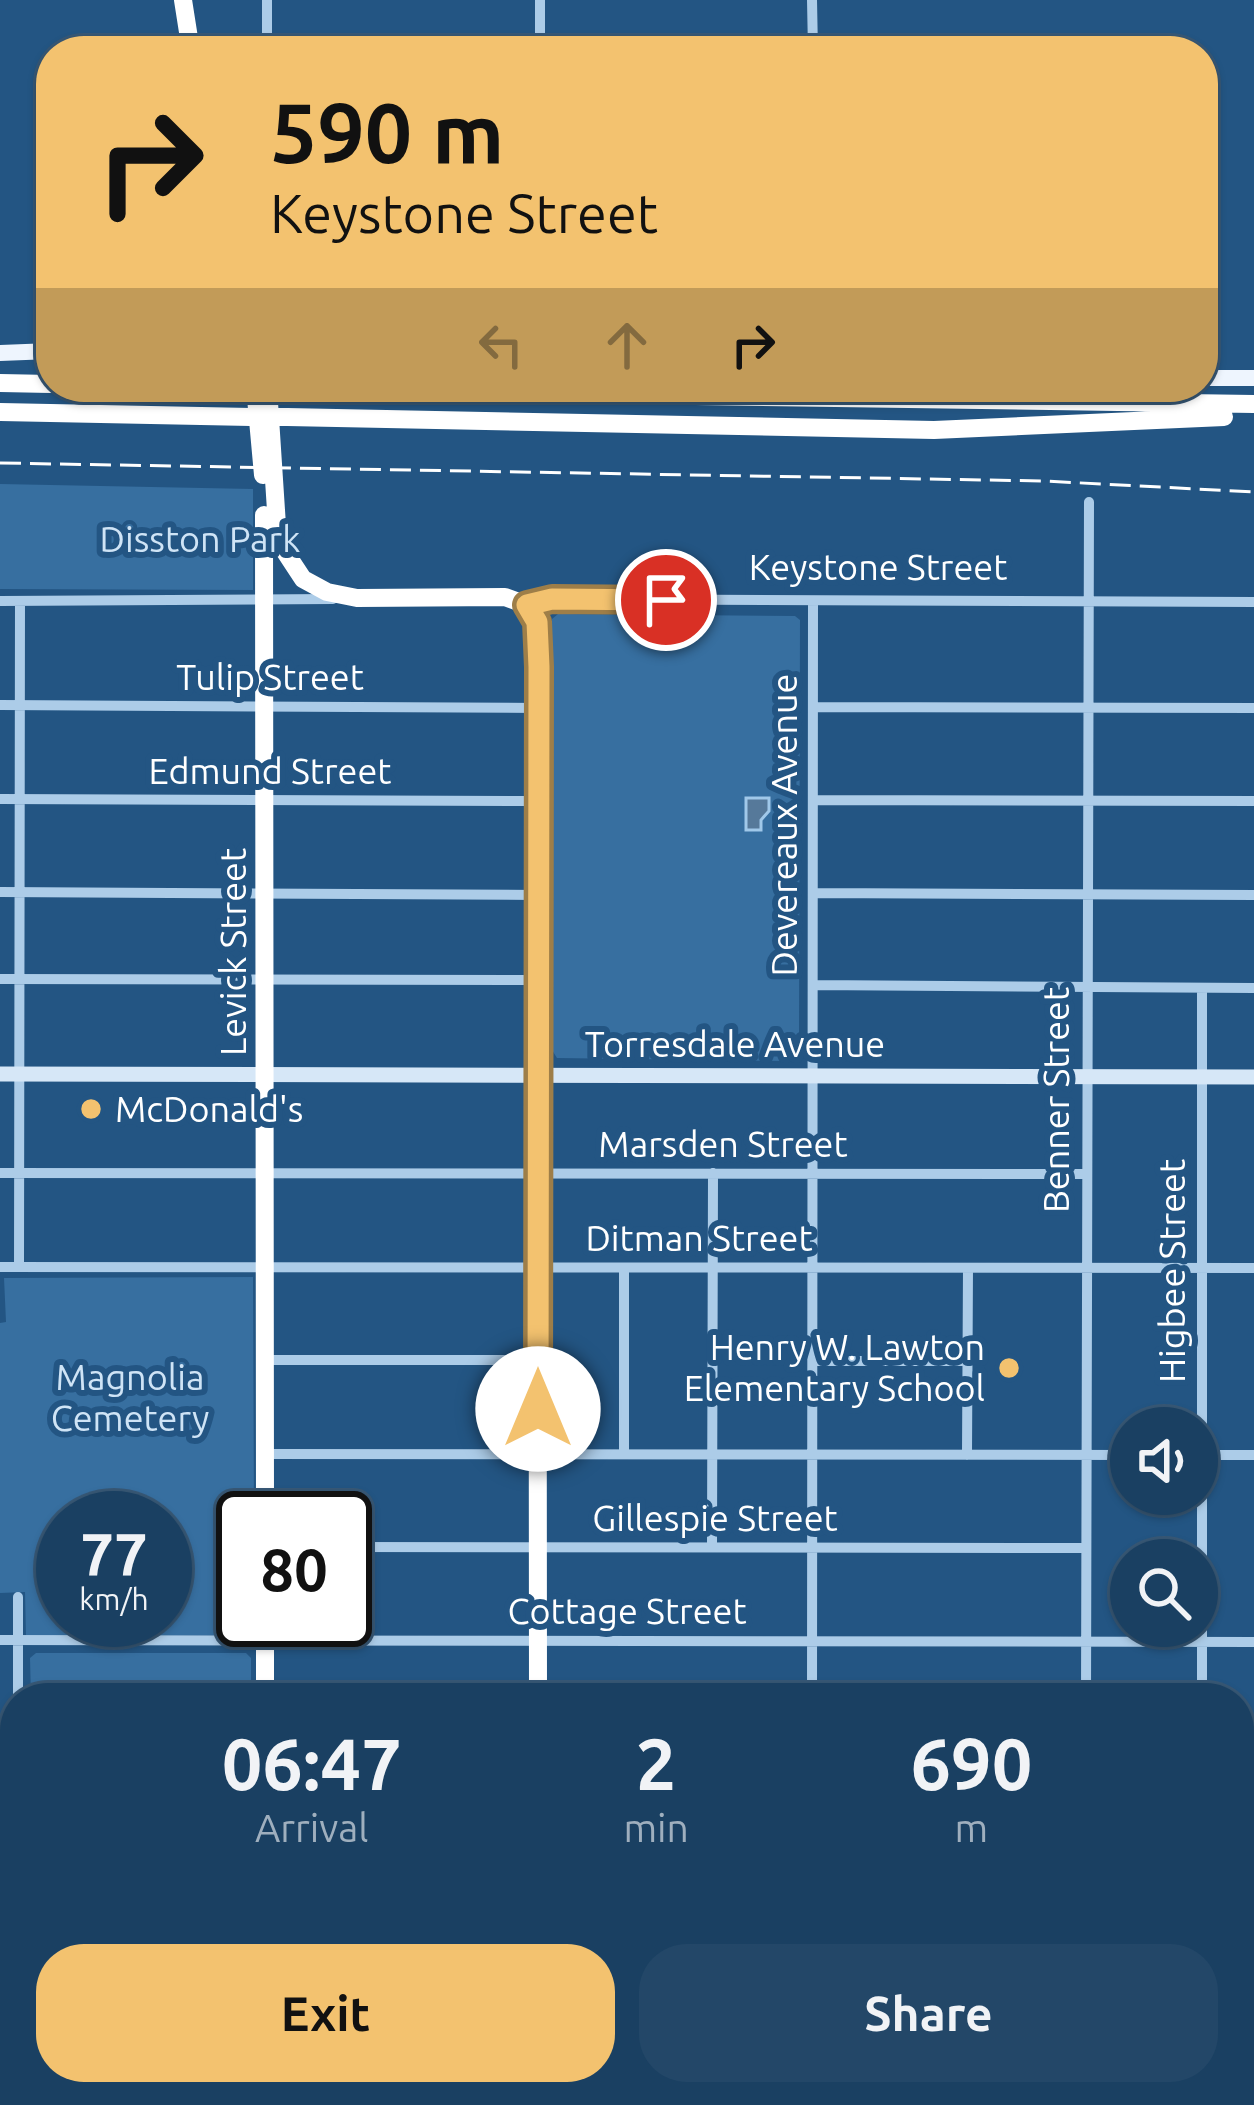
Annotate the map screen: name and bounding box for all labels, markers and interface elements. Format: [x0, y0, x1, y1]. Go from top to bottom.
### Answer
icon: right [72, 84, 228, 240]
text: 590 m [270, 85, 504, 179]
text: Keystone Street [270, 183, 658, 243]
icon: left [468, 312, 534, 378]
icon: ahead [594, 312, 660, 378]
icon: right [720, 312, 786, 378]
park label: Disston Park [100, 518, 300, 559]
street label: Keystone Street [749, 546, 1007, 587]
pin [615, 549, 717, 651]
icon: arrive [633, 567, 699, 633]
street label: Tulip Street [176, 656, 364, 697]
street label: Devereaux Avenue [763, 674, 804, 976]
street label: Edmund Street [149, 750, 391, 791]
street label: Levick Street [212, 848, 253, 1056]
street label: Benner Street [1035, 987, 1076, 1213]
street label: Torresdale Avenue [585, 1023, 885, 1064]
place label: McDonald's [115, 1088, 303, 1129]
marker: McDonald's [78, 1096, 104, 1122]
street label: Marsden Street [598, 1123, 848, 1164]
street label: Higbee Street [1151, 1159, 1192, 1383]
street label: Ditman Street [585, 1217, 813, 1258]
place label: Henry W. Lawton Elementary School [684, 1326, 985, 1408]
position arrow [475, 1346, 601, 1472]
marker: Henry W. Lawton Elementary School [996, 1355, 1022, 1381]
park label: Magnolia Cemetery [51, 1356, 209, 1438]
map controls [1110, 1407, 1218, 1647]
button: sound [1110, 1407, 1218, 1515]
speed limit sign: 80 [216, 1491, 372, 1647]
street label: Gillespie Street [592, 1497, 838, 1538]
text: 77 [80, 1520, 148, 1587]
button: search [1110, 1539, 1218, 1647]
text: km/h [79, 1582, 149, 1616]
street label: Cottage Street [507, 1590, 747, 1631]
text: 06:47 [222, 1723, 402, 1804]
text: 2 [636, 1723, 676, 1804]
text: 690 [910, 1723, 1032, 1804]
text: Arrival [255, 1806, 369, 1849]
text: min [623, 1806, 689, 1849]
text: m [955, 1806, 988, 1849]
button: Exit [36, 1944, 615, 2082]
button: Share [639, 1944, 1218, 2082]

